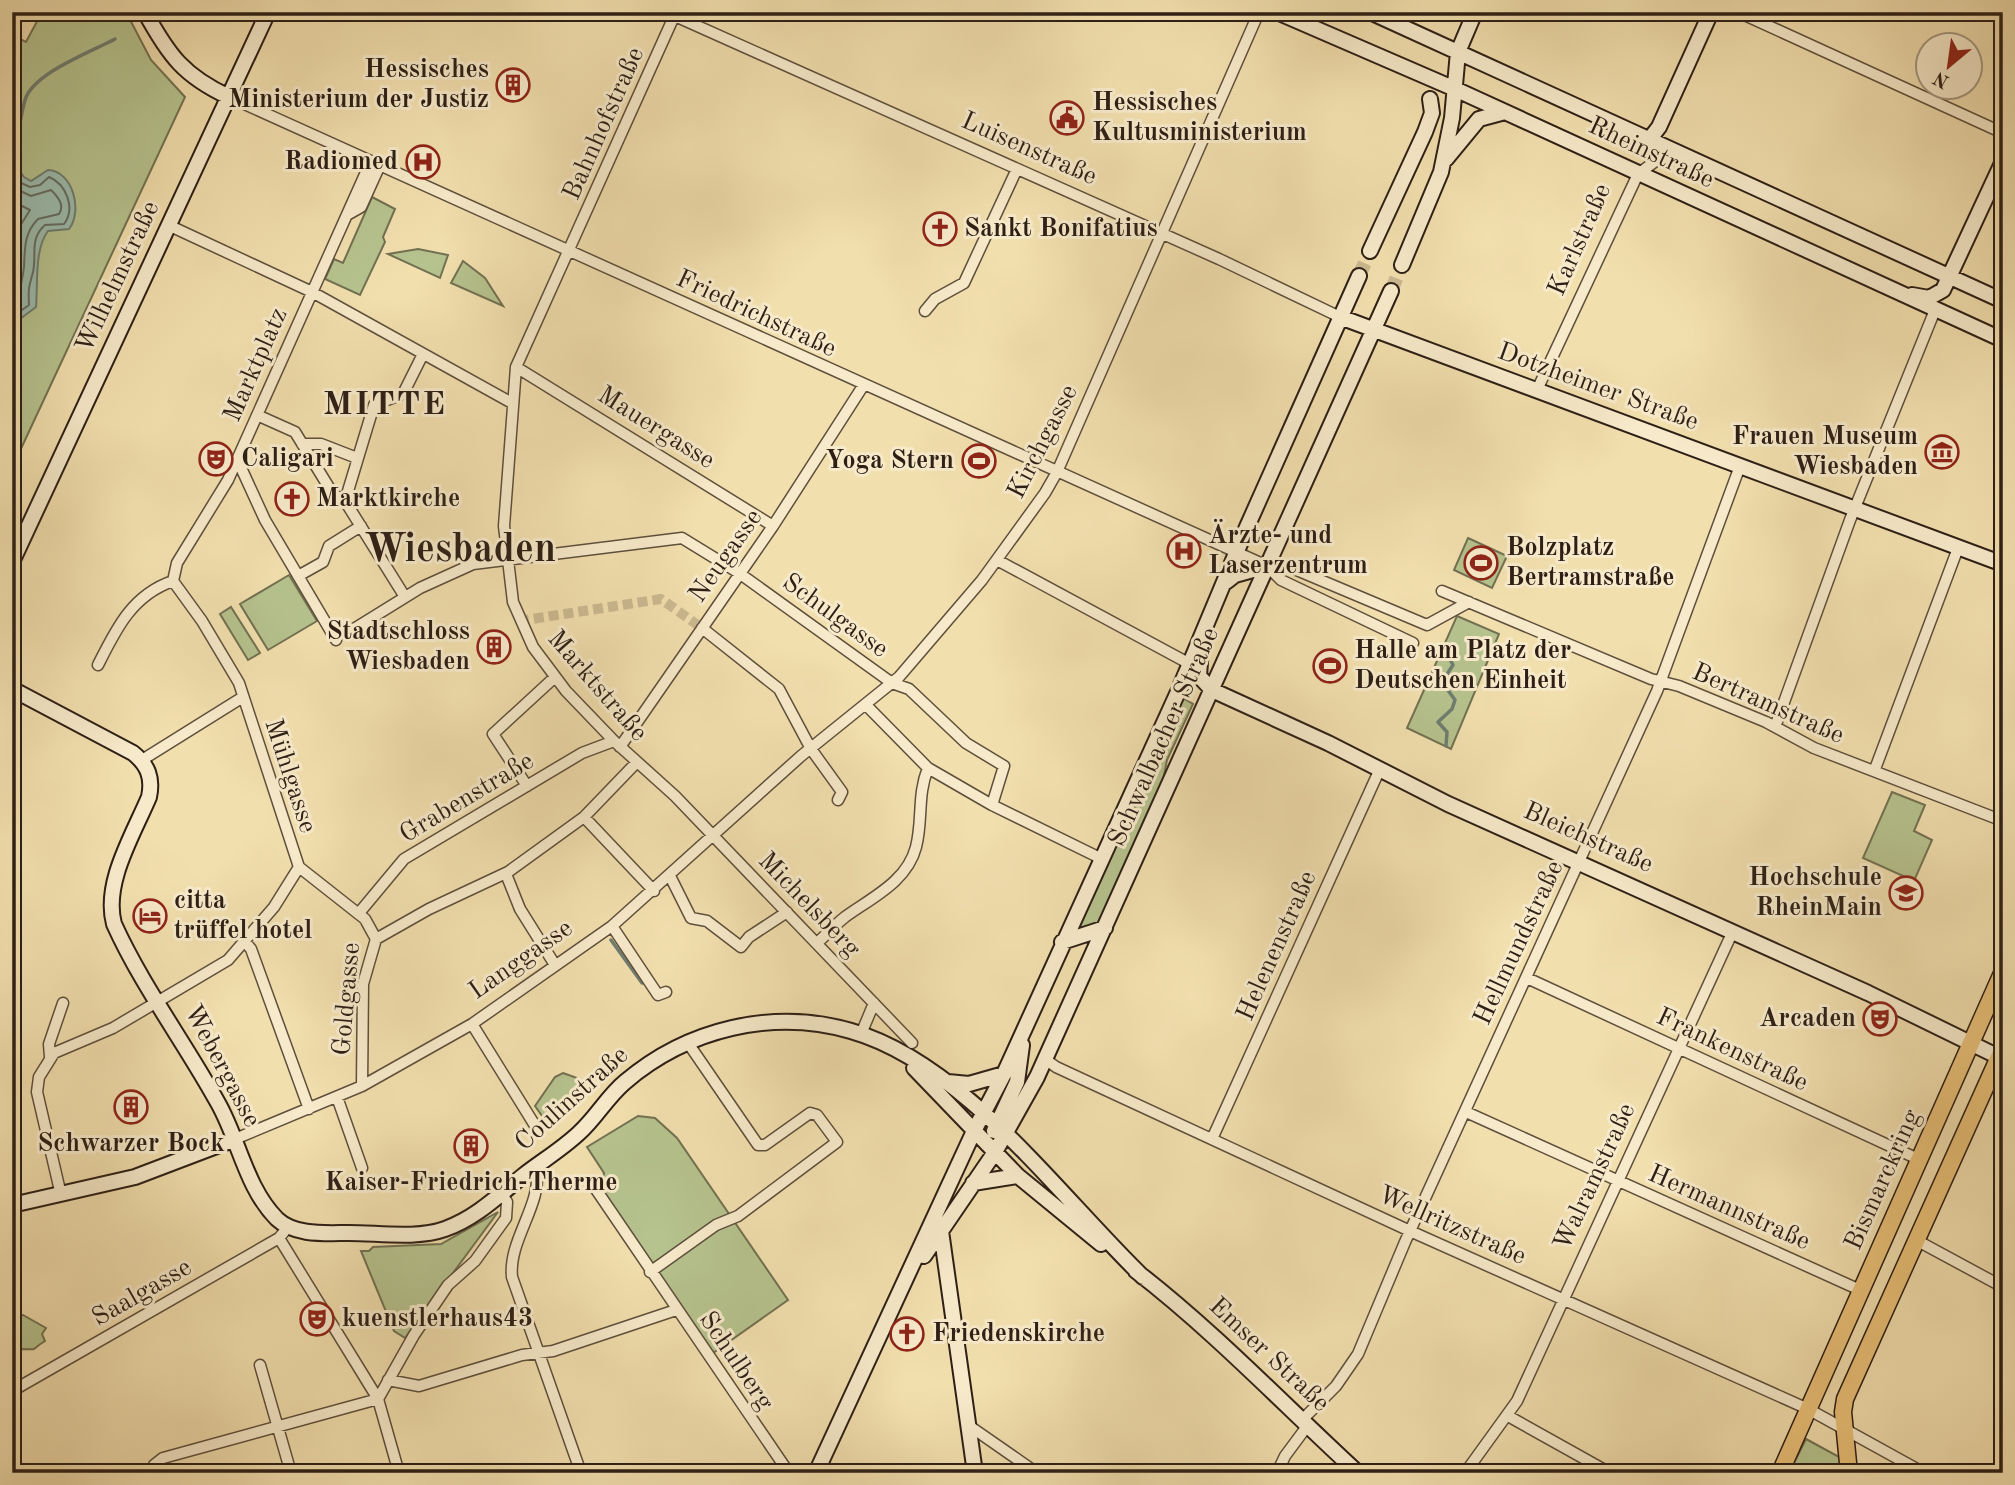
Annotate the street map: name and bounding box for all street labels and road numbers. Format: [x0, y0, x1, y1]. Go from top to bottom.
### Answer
street label: Bahnhofstraße [559, 44, 649, 204]
street label: Luisenstraße [957, 108, 1101, 190]
street label: Rheinstraße [1584, 113, 1718, 193]
street label: Karlstraße [1544, 180, 1616, 300]
street label: Wilhelmstraße [72, 197, 164, 357]
street label: Friedrichstraße [672, 266, 840, 362]
street label: Marktplatz [219, 304, 293, 426]
street label: Dotzheimer Straße [1494, 339, 1702, 435]
street label: Kirchgasse [1003, 381, 1083, 503]
street label: Mauergasse [593, 382, 719, 474]
street label: Neugasse [685, 505, 767, 607]
street label: Schulgasse [777, 569, 893, 663]
street label: Schwalbacher Straße [1104, 624, 1224, 850]
street label: Marktstraße [542, 626, 652, 746]
street label: Bertramstraße [1688, 659, 1848, 749]
street label: Mühlgasse [259, 716, 321, 836]
street label: Grabenstraße [396, 748, 538, 848]
street label: Bleichstraße [1519, 798, 1657, 878]
street label: Michelsberg [753, 848, 865, 962]
street label: Hellmundstraße [1470, 857, 1568, 1029]
street label: Helenenstraße [1232, 867, 1322, 1025]
street label: Langgasse [464, 915, 578, 1005]
street label: Goldgasse [329, 941, 365, 1057]
street label: Webergasse [179, 1000, 265, 1132]
street label: Frankenstraße [1652, 1004, 1812, 1096]
street label: Coulinstraße [511, 1042, 633, 1156]
street label: Walramstraße [1550, 1099, 1640, 1255]
street label: Bismarckring [1840, 1106, 1926, 1254]
street label: Hermannstraße [1644, 1161, 1814, 1255]
street label: Wellritzstraße [1374, 1182, 1530, 1270]
street label: Saalgasse [88, 1254, 196, 1332]
street label: Emser Straße [1204, 1293, 1334, 1417]
street label: Schulberg [694, 1307, 778, 1415]

